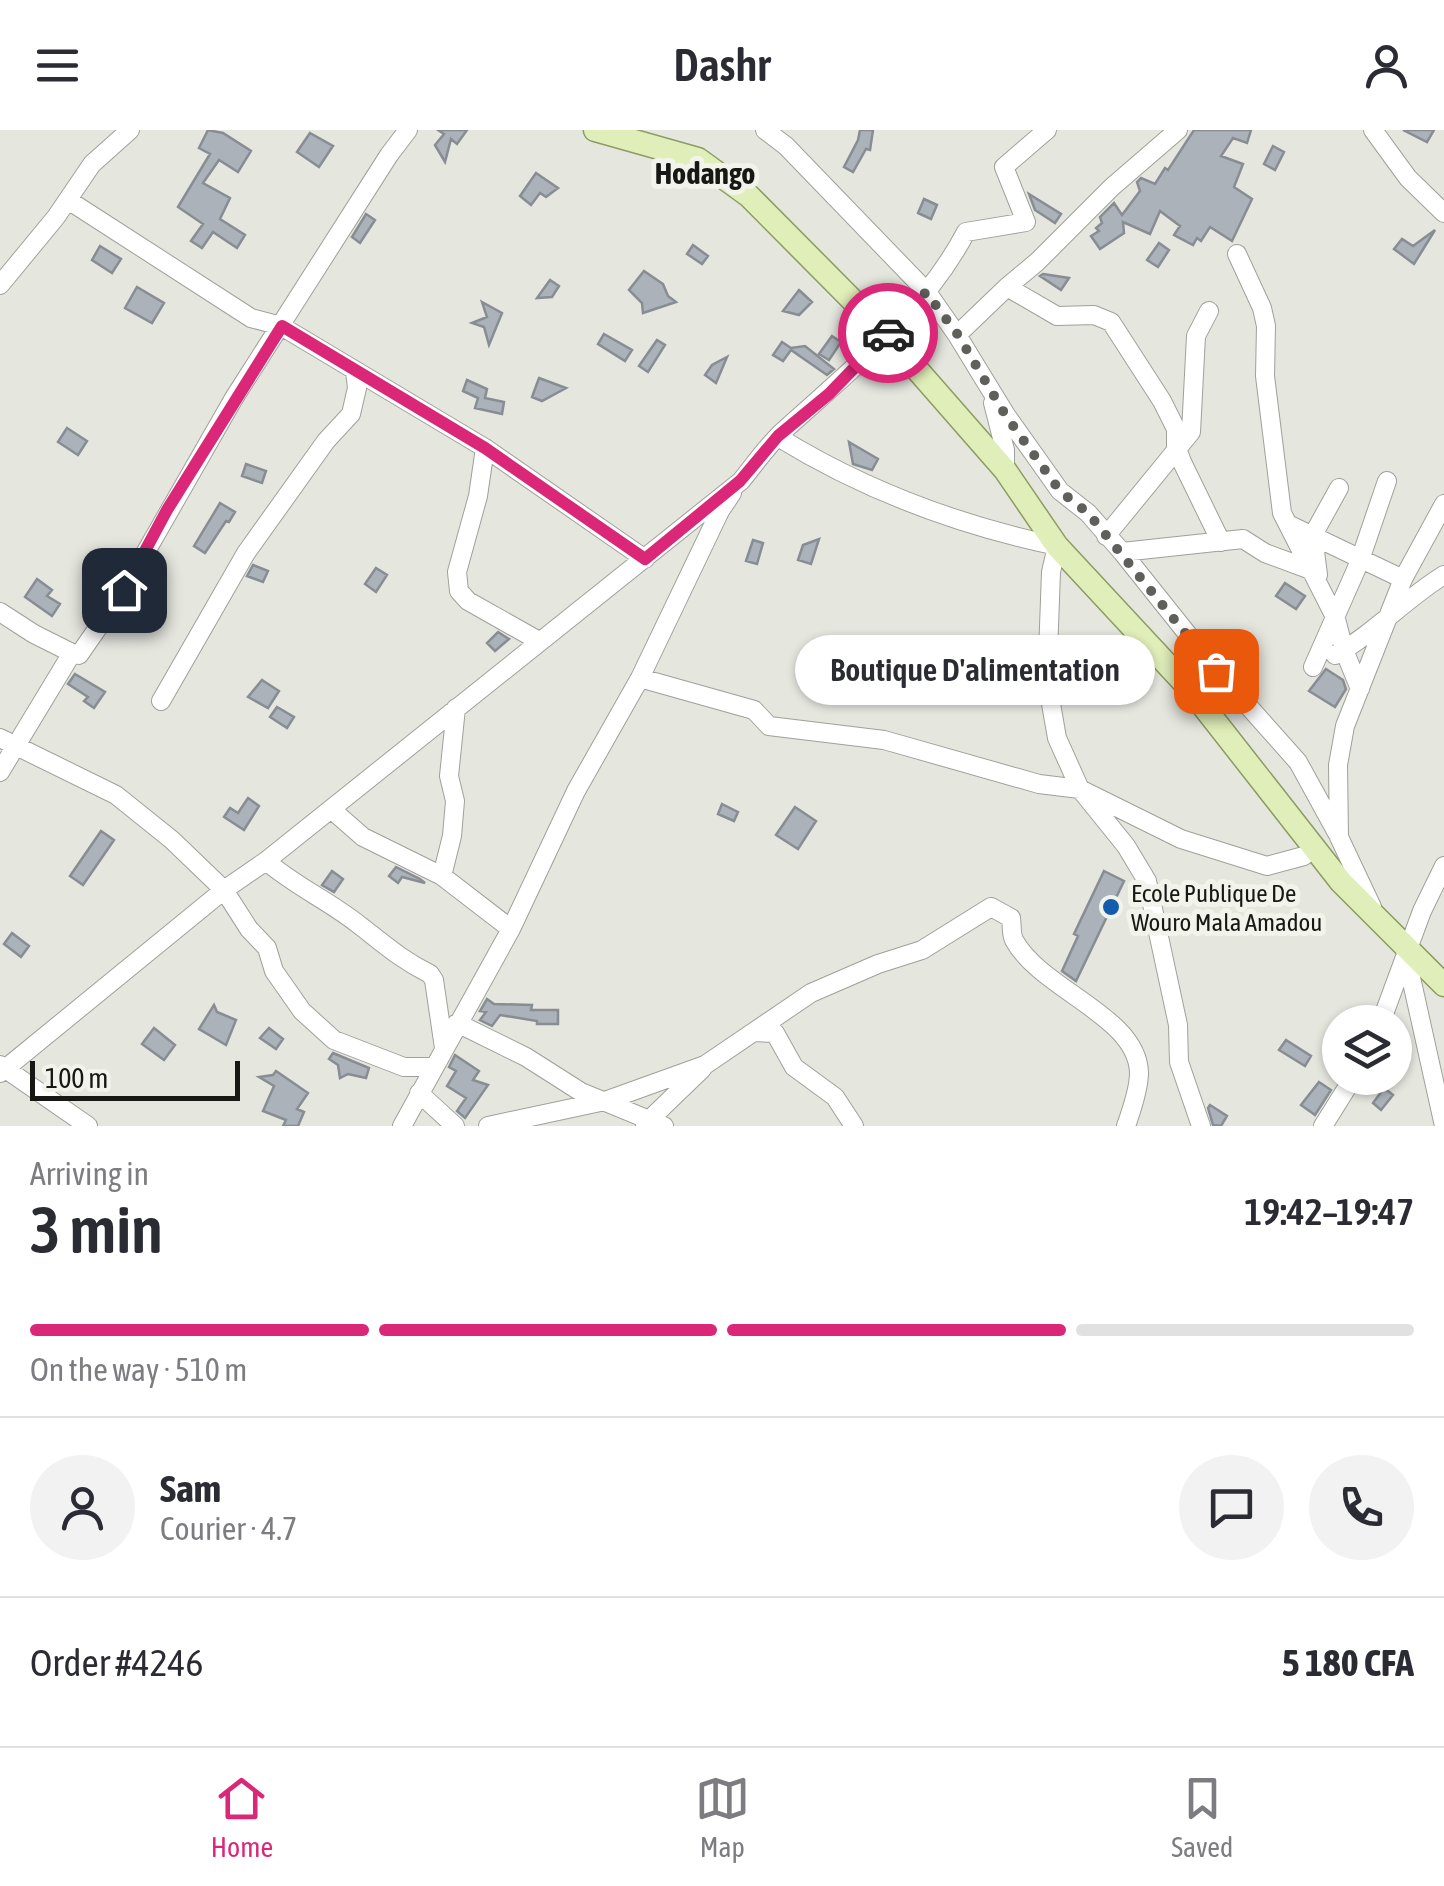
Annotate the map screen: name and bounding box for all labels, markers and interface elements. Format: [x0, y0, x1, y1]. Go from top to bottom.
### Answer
icon: menu [30, 38, 85, 93]
icon: person [1359, 38, 1414, 93]
text: Dashr [673, 39, 771, 91]
district label: Hodango [655, 156, 755, 190]
courier [838, 283, 938, 383]
icon: car [861, 306, 916, 361]
pin [82, 548, 167, 633]
icon: home [97, 563, 152, 618]
pin [1174, 629, 1259, 714]
callout: Boutique D'alimentation [796, 636, 1156, 706]
icon: bag [1189, 644, 1244, 699]
text: Boutique D'alimentation [830, 651, 1120, 688]
place label: Ecole Publique De Wouro Mala Amadou [1131, 879, 1322, 936]
marker: Ecole Publique De Wouro Mala Amadou [1100, 896, 1122, 918]
map controls [1322, 1005, 1412, 1095]
button: layers [1322, 1005, 1412, 1095]
scale bar [30, 1056, 240, 1100]
text: 100 m [45, 1062, 108, 1094]
text: Arriving in [30, 1155, 149, 1192]
text: 19:42–19:47 [1244, 1190, 1414, 1233]
text: 3 min [30, 1192, 163, 1267]
text: On the way · 510 m [30, 1351, 247, 1388]
button: person [30, 1455, 135, 1560]
button: chat [1179, 1455, 1284, 1560]
button: phone [1309, 1455, 1414, 1560]
text: Sam [160, 1467, 221, 1510]
text: Courier · 4.7 [160, 1510, 297, 1547]
text: Order #4246 [30, 1641, 203, 1684]
text: 5 180 CFA [1282, 1641, 1414, 1684]
tab: Home [211, 1771, 273, 1863]
tab: Map [695, 1771, 750, 1863]
tab: Saved [1171, 1771, 1233, 1863]

